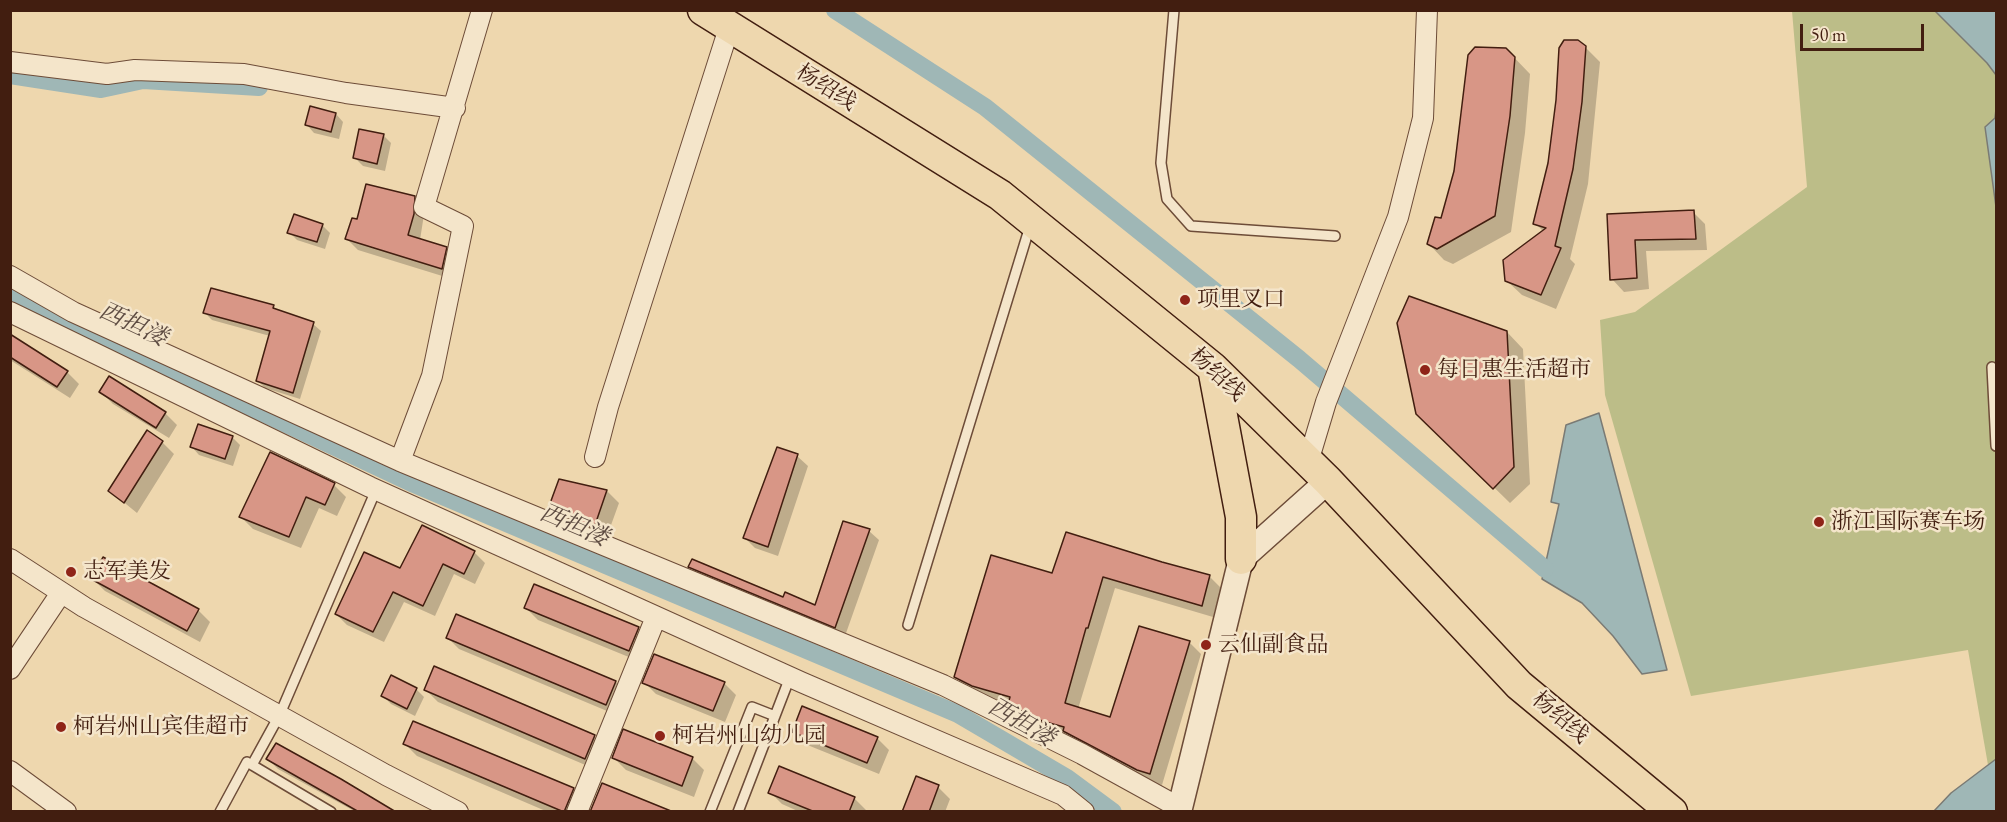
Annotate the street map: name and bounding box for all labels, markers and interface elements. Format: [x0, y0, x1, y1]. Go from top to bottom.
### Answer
scale bar [1803, 12, 1928, 50]
text: 50 m [1811, 23, 1846, 46]
street label: 杨绍线 [791, 59, 861, 117]
place label: 项里叉口 [1197, 287, 1285, 313]
marker: 项里叉口 [1178, 293, 1192, 307]
water label: 西担溇 [94, 297, 172, 353]
street label: 杨绍线 [1184, 343, 1250, 407]
place label: 每日惠生活超市 [1437, 357, 1591, 383]
marker: 每日惠生活超市 [1418, 363, 1432, 377]
water label: 西担溇 [535, 499, 613, 553]
place label: 浙江国际赛车场 [1831, 509, 1985, 535]
marker: 浙江国际赛车场 [1812, 515, 1826, 529]
place label: 志军美发 [83, 559, 171, 585]
marker: 志军美发 [64, 565, 78, 579]
place label: 云仙副食品 [1218, 632, 1328, 658]
marker: 云仙副食品 [1199, 638, 1213, 652]
street label: 杨绍线 [1526, 687, 1594, 749]
water label: 西担溇 [983, 693, 1059, 753]
place label: 柯岩州山宾佳超市 [73, 714, 249, 740]
marker: 柯岩州山宾佳超市 [54, 720, 68, 734]
place label: 柯岩州山幼儿园 [672, 723, 826, 749]
marker: 柯岩州山幼儿园 [653, 729, 667, 743]

